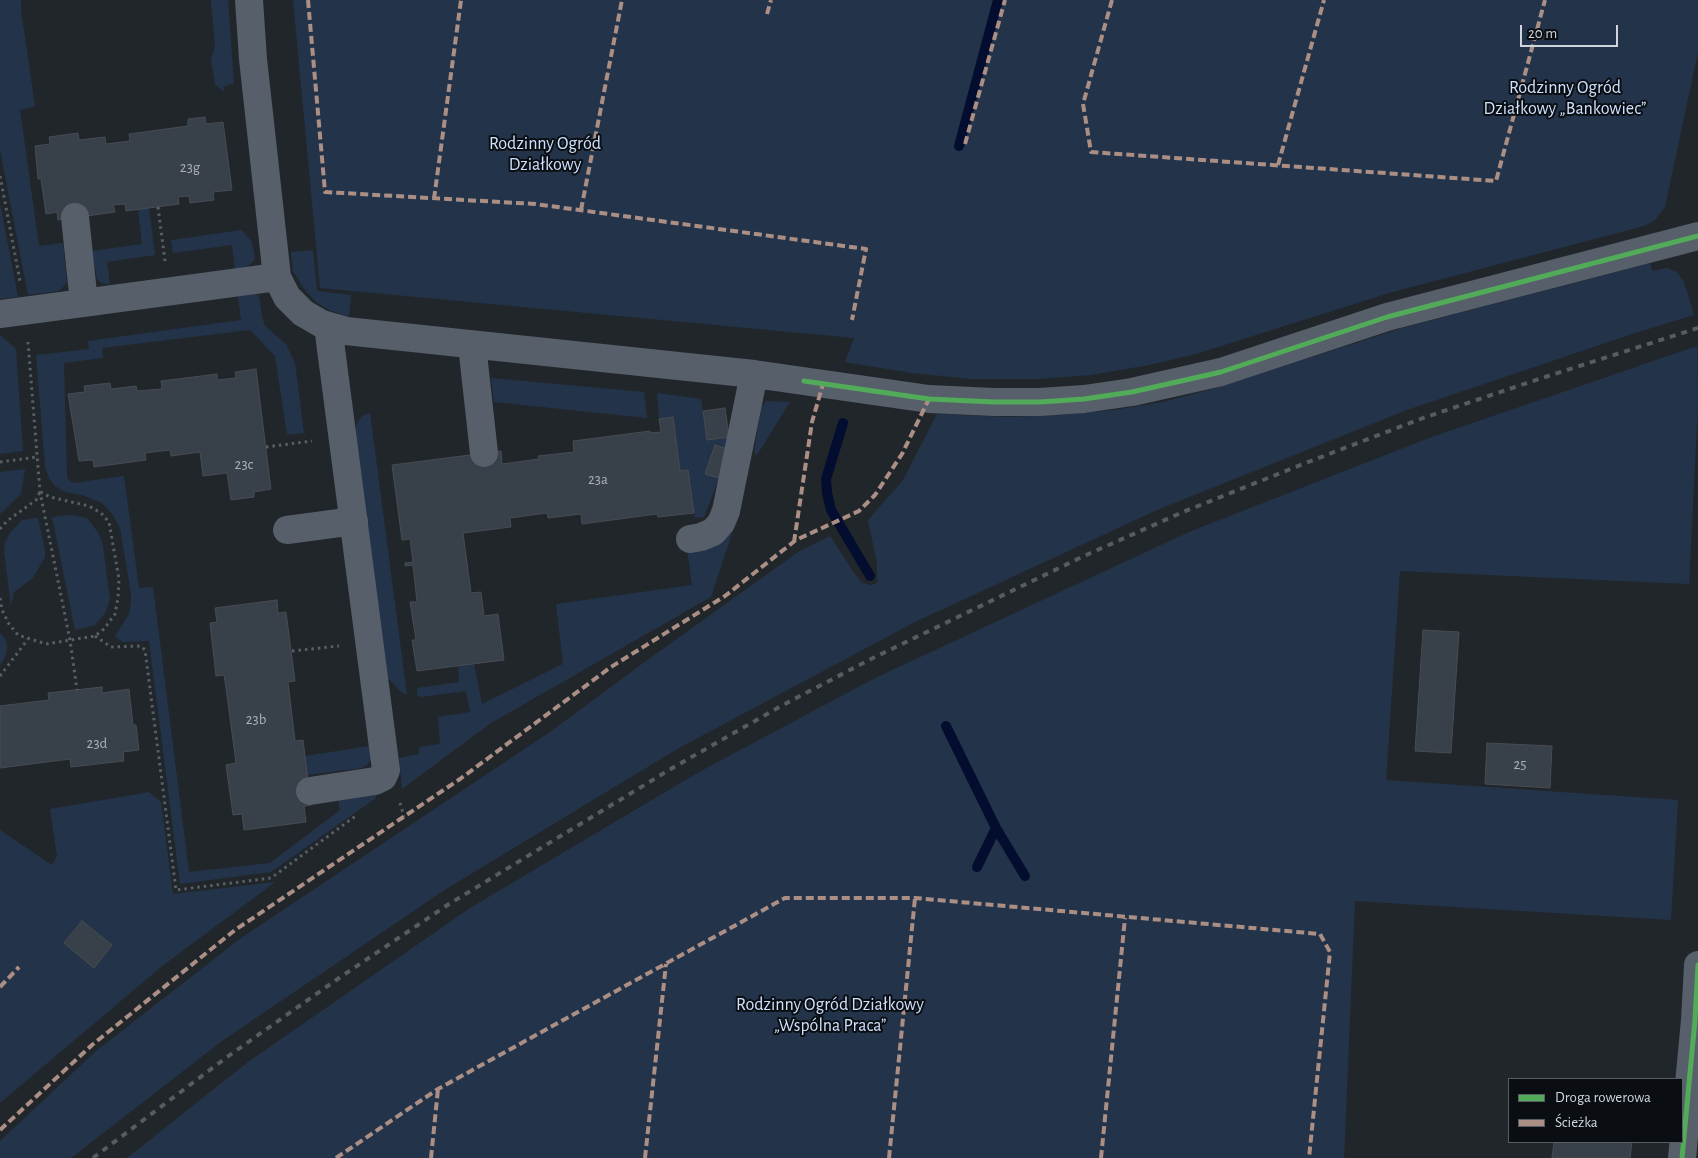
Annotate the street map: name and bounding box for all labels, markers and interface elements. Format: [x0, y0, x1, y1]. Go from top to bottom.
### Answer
scale bar [1523, 15, 1620, 47]
text: 20 m [1528, 26, 1557, 41]
park label: Rodzinny Ogród Działkowy „Bankowiec” [1484, 77, 1646, 120]
park label: Rodzinny Ogród Działkowy [489, 133, 601, 176]
house number: 23g [180, 158, 200, 176]
house number: 23c [235, 455, 253, 473]
house number: 23a [588, 470, 608, 488]
house number: 23b [246, 710, 266, 728]
house number: 23d [87, 734, 107, 752]
house number: 25 [1513, 755, 1527, 773]
park label: Rodzinny Ogród Działkowy „Wspólna Praca” [736, 994, 924, 1036]
legend [1508, 1078, 1683, 1143]
text: Droga rowerowa [1555, 1090, 1651, 1105]
text: Ścieżka [1555, 1115, 1598, 1130]

